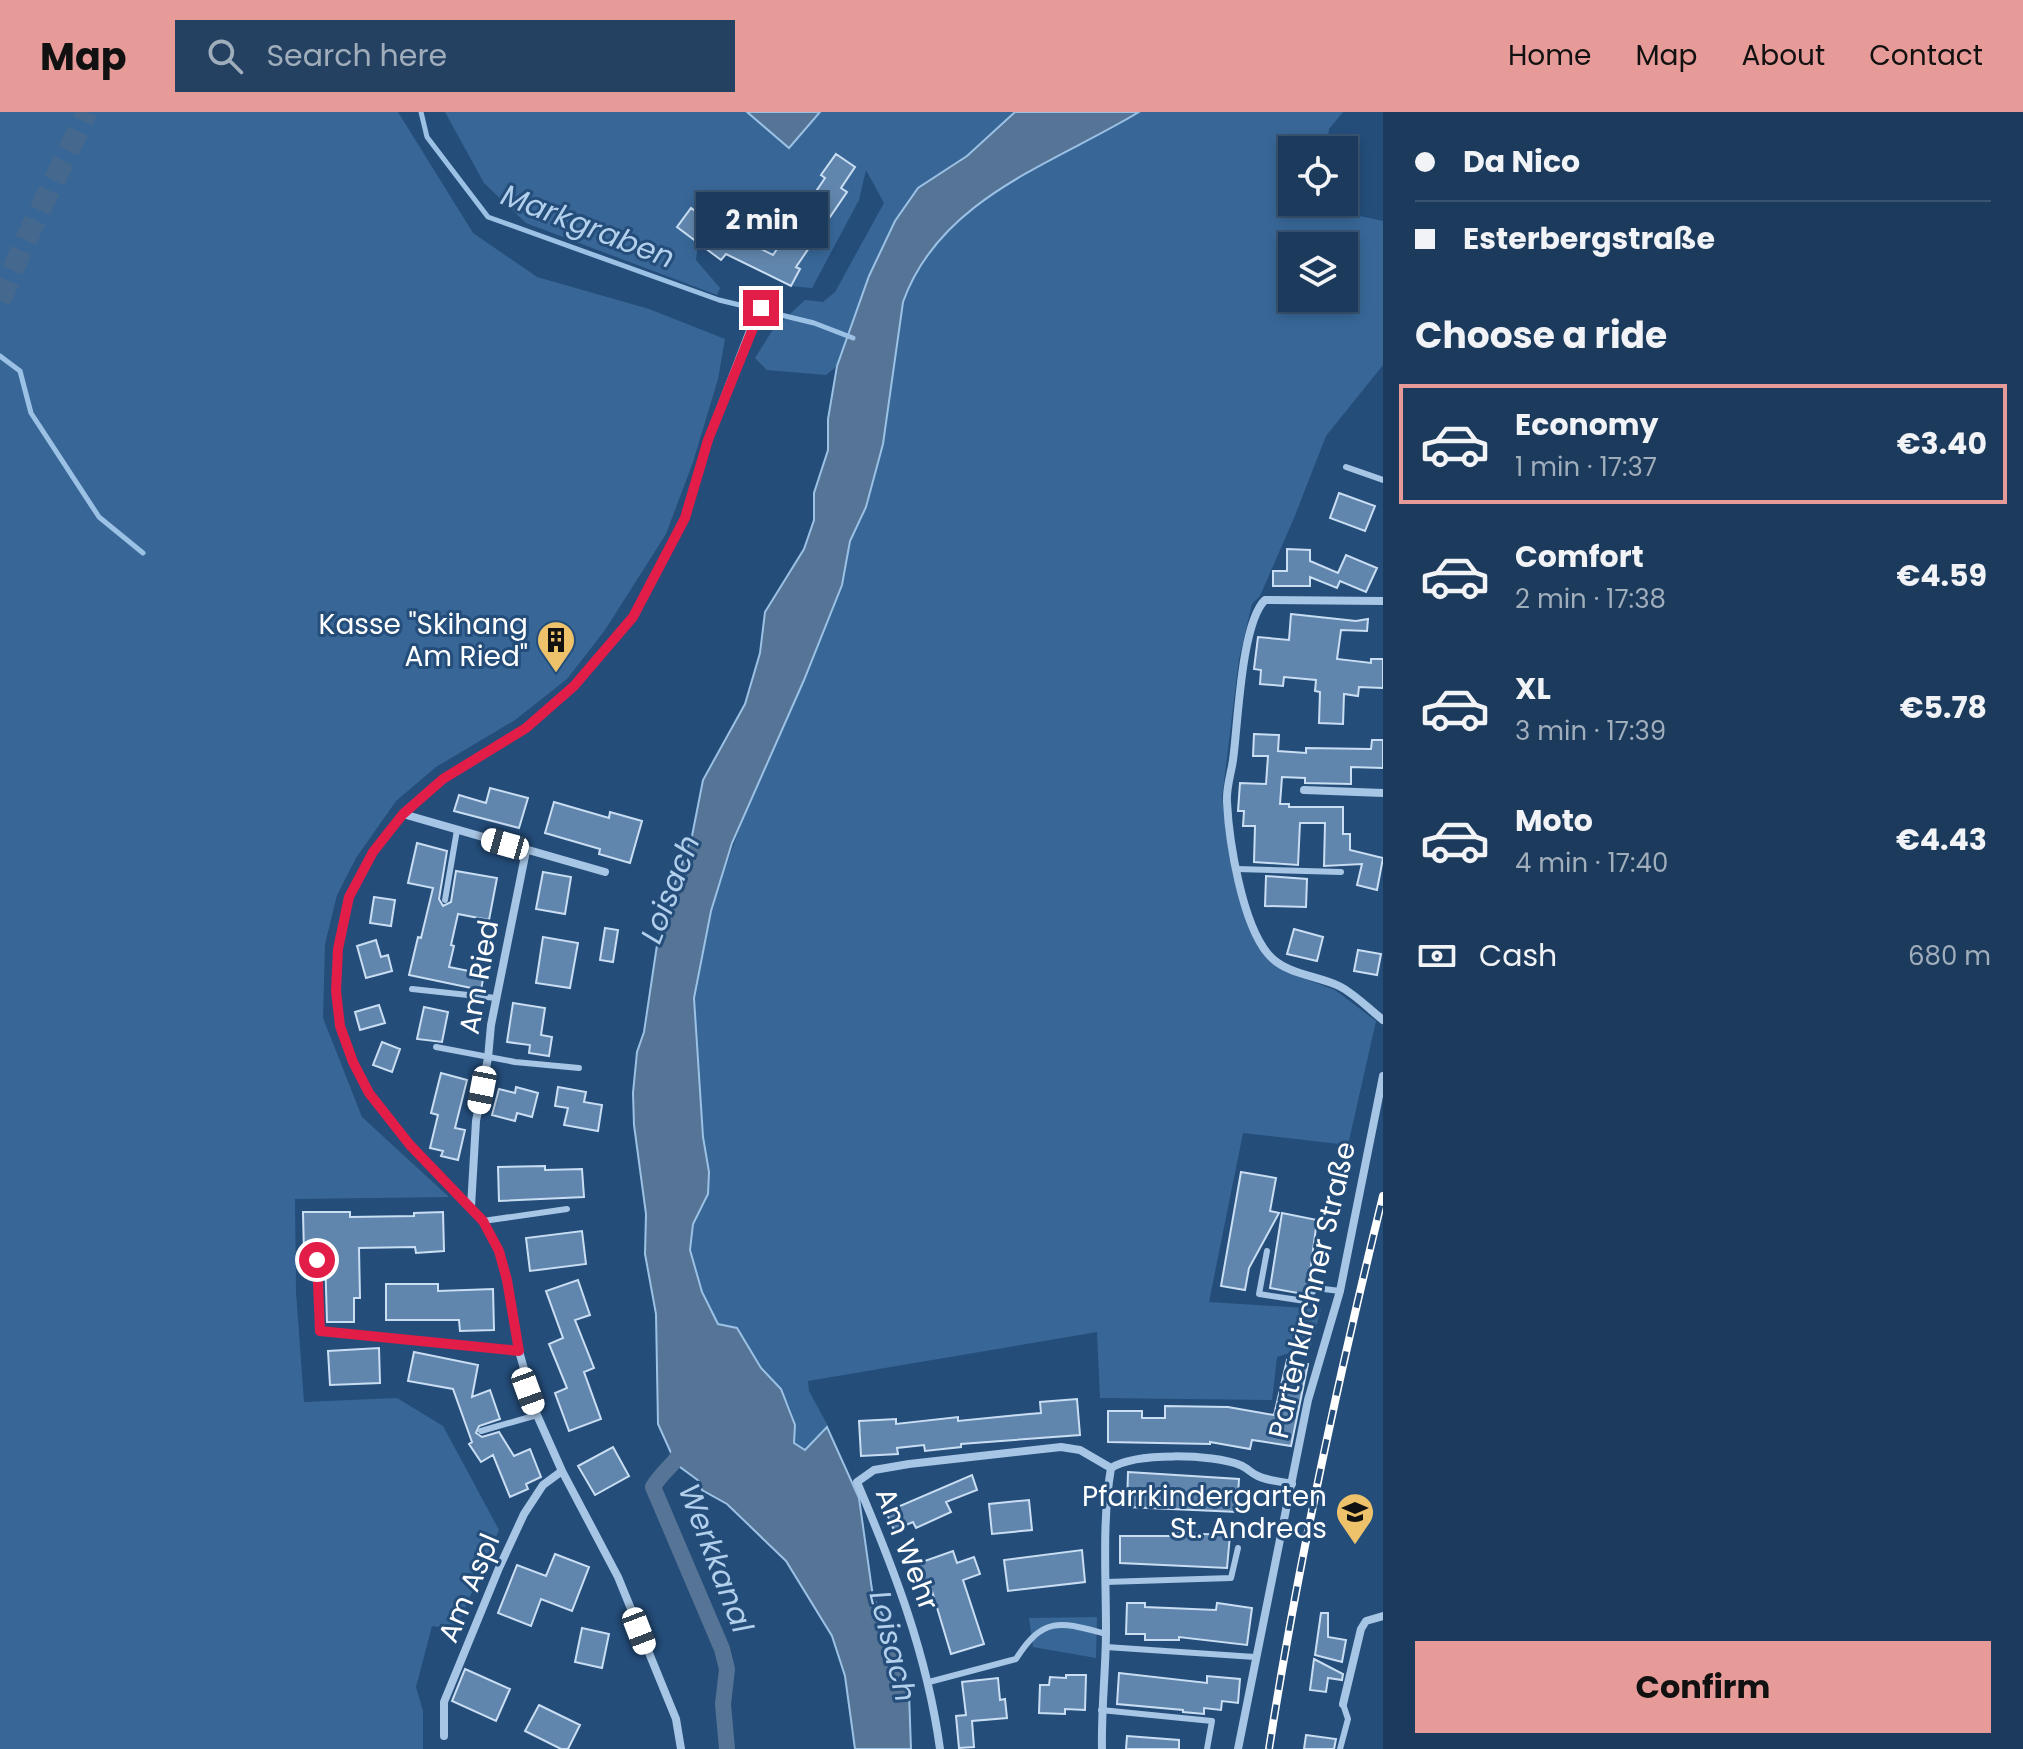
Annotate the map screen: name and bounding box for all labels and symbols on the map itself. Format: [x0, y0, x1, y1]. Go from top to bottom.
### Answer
water label: Markgraben [495, 173, 681, 279]
callout: 2 min [695, 192, 827, 248]
route end [743, 290, 779, 326]
place label: Kasse "Skihang Am Ried" [319, 605, 528, 676]
building icon: Kasse "Skihang Am Ried" [535, 619, 577, 674]
car [479, 826, 531, 862]
water label: Loisach [630, 829, 710, 949]
street label: Am Ried [450, 917, 508, 1037]
car [466, 1064, 498, 1116]
street label: Partenkirchner Straße [1259, 1138, 1365, 1442]
route start [299, 1242, 335, 1278]
car [509, 1364, 547, 1418]
water label: Werkkanal [668, 1477, 764, 1640]
place label: Pfarrkindergarten St. Andreas [1082, 1477, 1327, 1548]
street label: Am Wehr [866, 1482, 948, 1616]
school or university icon: Pfarrkindergarten St. Andreas [1334, 1491, 1376, 1546]
street label: Am Aspl [429, 1528, 509, 1648]
water label: Loisach [858, 1586, 928, 1706]
car [619, 1604, 659, 1658]

